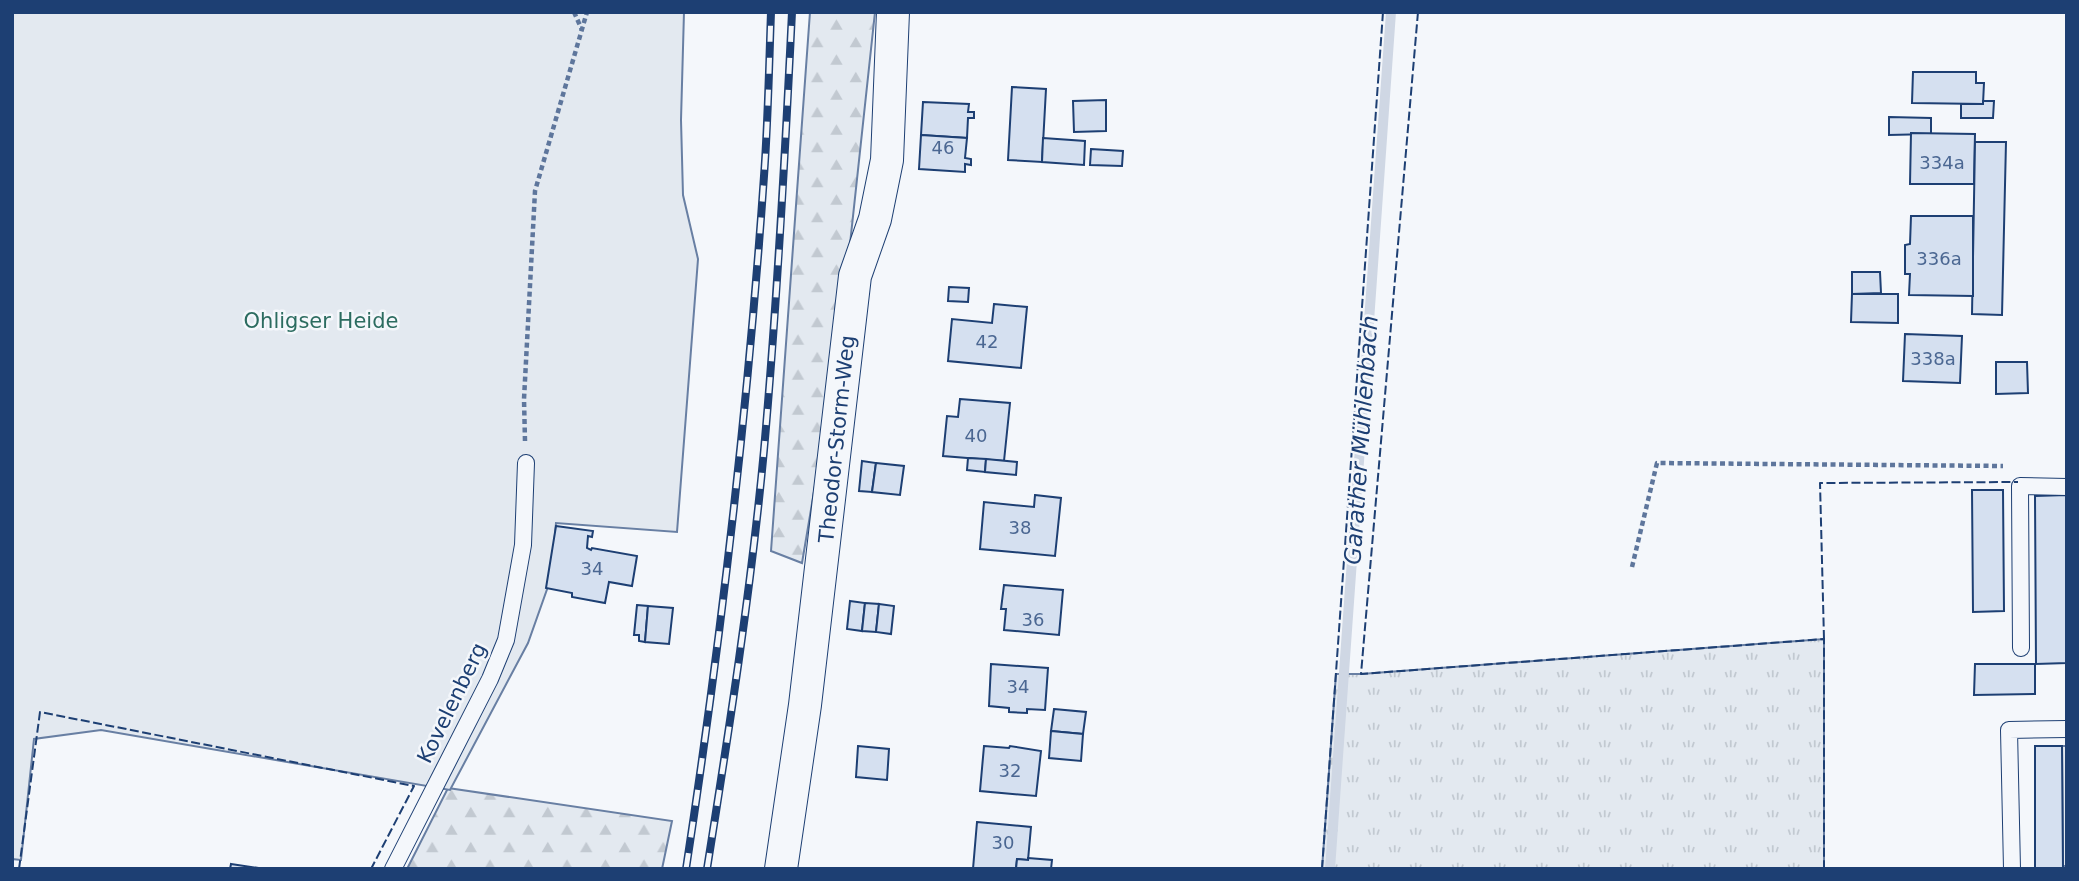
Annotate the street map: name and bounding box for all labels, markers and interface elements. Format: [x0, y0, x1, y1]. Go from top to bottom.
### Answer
house number: 46 [932, 137, 954, 158]
house number: 334a [1919, 152, 1965, 173]
house number: 336a [1916, 248, 1962, 269]
park label: Ohligser Heide [244, 309, 398, 333]
water label: Garather Mühlenbach [1339, 314, 1383, 566]
house number: 42 [976, 331, 998, 352]
street label: Theodor-Storm-Weg [814, 334, 860, 545]
house number: 338a [1910, 348, 1956, 369]
house number: 40 [965, 425, 987, 446]
house number: 38 [1009, 517, 1031, 538]
house number: 34 [581, 558, 603, 579]
house number: 36 [1022, 609, 1044, 630]
street label: Kovelenberg [413, 639, 491, 767]
house number: 34 [1007, 676, 1029, 697]
house number: 32 [999, 760, 1021, 781]
house number: 30 [992, 832, 1014, 853]

